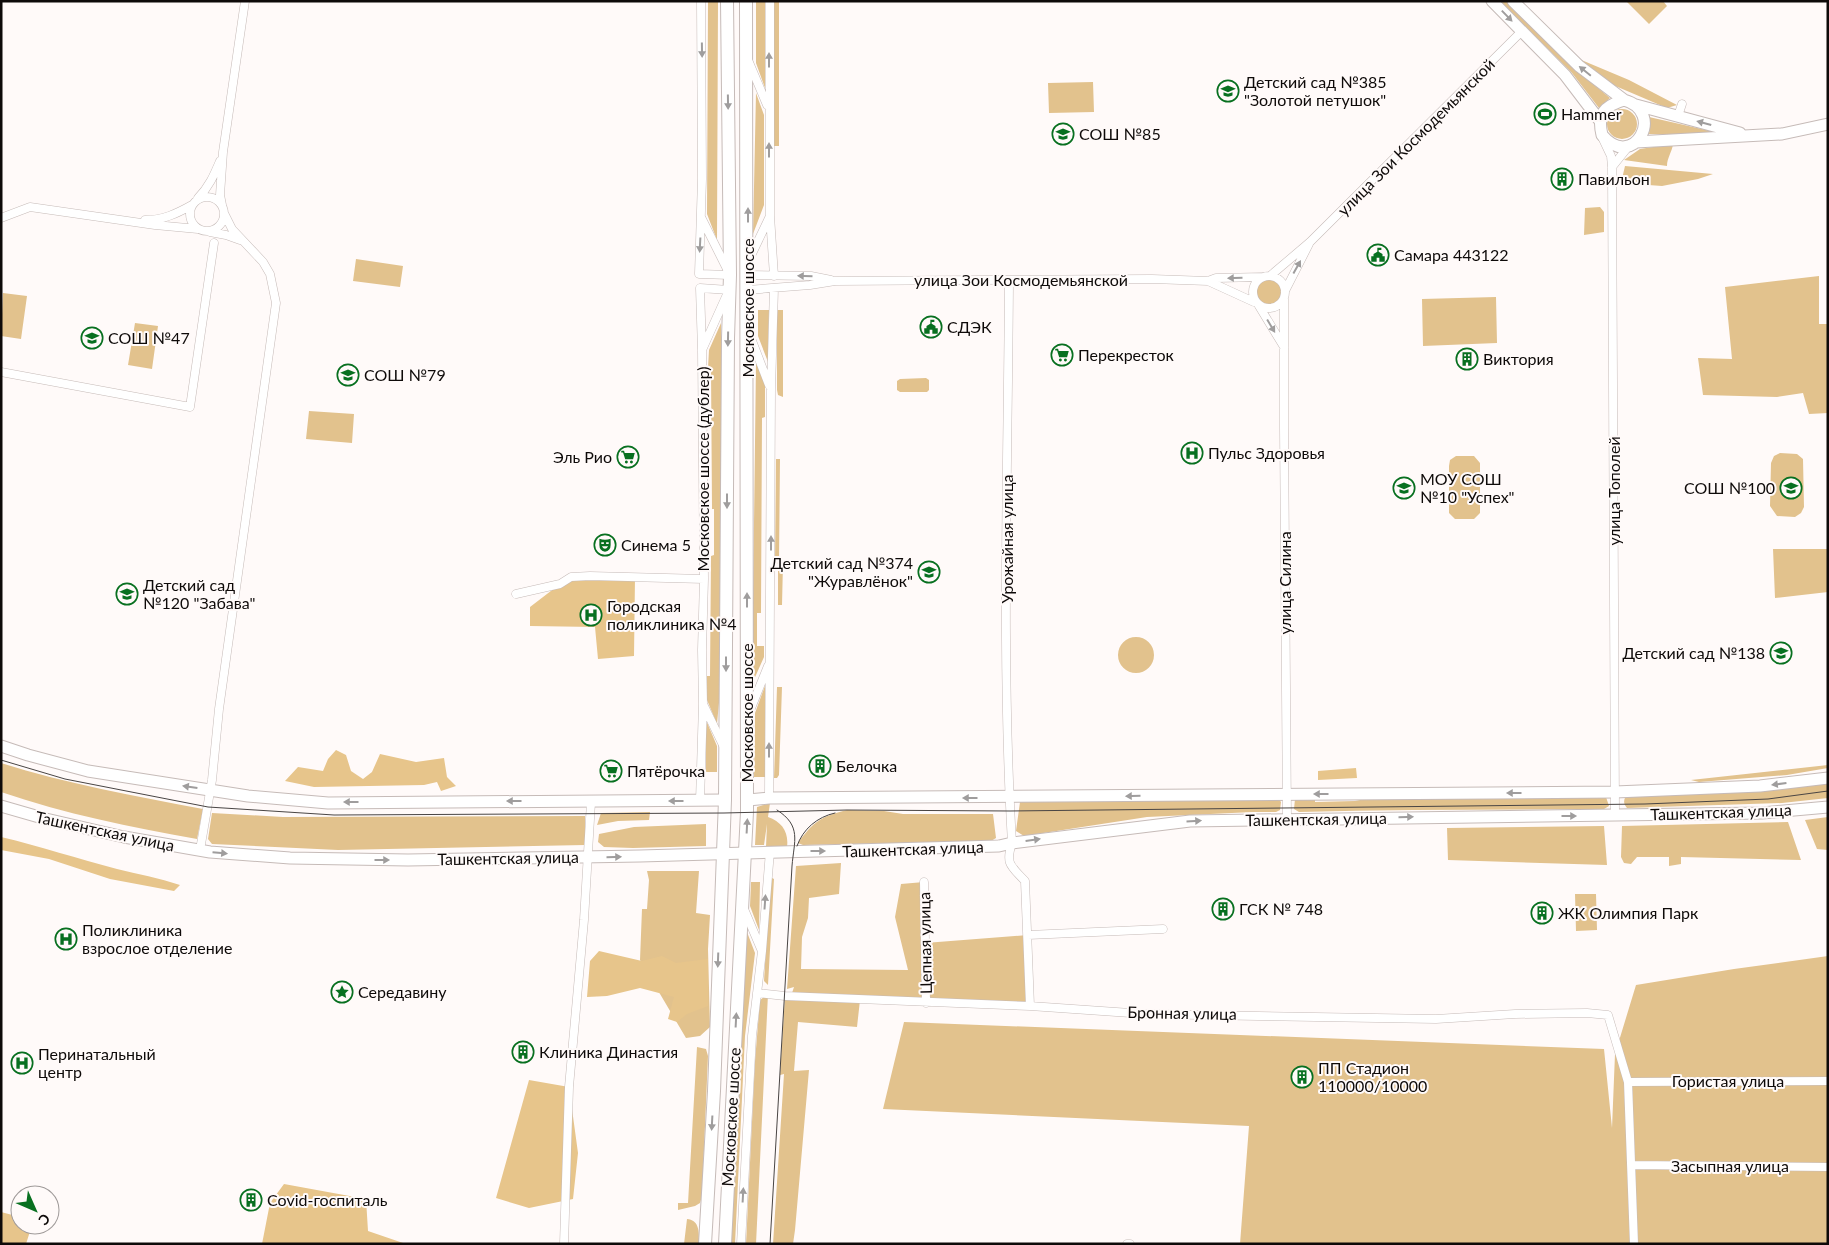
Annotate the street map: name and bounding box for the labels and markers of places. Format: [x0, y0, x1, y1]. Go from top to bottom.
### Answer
place label: Детский сад №385 "Золотой петушок" [1244, 72, 1387, 109]
school or university icon: Детский сад №385 "Золотой петушок" [1216, 79, 1240, 103]
sports icon: Hammer [1533, 102, 1557, 126]
place label: Hammer [1561, 104, 1622, 123]
school or university icon: СОШ №85 [1051, 122, 1075, 146]
place label: СОШ №85 [1079, 124, 1161, 143]
building icon: Павильон [1550, 167, 1574, 191]
place label: Павильон [1578, 169, 1650, 188]
public building icon: Самара 443122 [1366, 243, 1390, 267]
place label: Самара 443122 [1394, 245, 1509, 264]
public building icon: СДЭК [919, 315, 943, 339]
place label: СДЭК [947, 317, 992, 336]
school or university icon: СОШ №47 [80, 326, 104, 350]
place label: СОШ №47 [108, 328, 190, 347]
supermarket icon: Перекресток [1050, 343, 1074, 367]
place label: Перекресток [1078, 345, 1175, 364]
building icon: Виктория [1455, 347, 1479, 371]
place label: Виктория [1483, 349, 1554, 368]
school or university icon: СОШ №79 [336, 363, 360, 387]
place label: СОШ №79 [364, 365, 446, 384]
hospital icon: Пульс Здоровья [1180, 441, 1204, 465]
place label: Пульс Здоровья [1208, 443, 1325, 462]
supermarket icon: Эль Рио [616, 445, 640, 469]
place label: Эль Рио [553, 447, 612, 466]
place label: МОУ СОШ №10 "Успех" [1420, 469, 1515, 506]
school or university icon: МОУ СОШ №10 "Успех" [1392, 476, 1416, 500]
school or university icon: СОШ №100 [1779, 476, 1803, 500]
place label: СОШ №100 [1684, 478, 1775, 497]
theatre icon: Синема 5 [593, 533, 617, 557]
place label: Синема 5 [621, 535, 691, 554]
place label: Детский сад №374 "Журавлёнок" [770, 553, 913, 590]
school or university icon: Детский сад №374 "Журавлёнок" [917, 560, 941, 584]
place label: Детский сад №120 "Забава" [143, 575, 255, 612]
school or university icon: Детский сад №120 "Забава" [115, 582, 139, 606]
place label: Городская поликлиника №4 [607, 596, 737, 633]
hospital icon: Городская поликлиника №4 [579, 603, 603, 627]
school or university icon: Детский сад №138 [1769, 641, 1793, 665]
place label: Детский сад №138 [1622, 643, 1765, 662]
building icon: Белочка [808, 754, 832, 778]
place label: Белочка [836, 756, 897, 775]
supermarket icon: Пятёрочка [599, 759, 623, 783]
place label: Пятёрочка [627, 761, 705, 780]
building icon: ГСК № 748 [1211, 897, 1235, 921]
place label: ГСК № 748 [1239, 899, 1323, 918]
building icon: ЖК Олимпия Парк [1530, 901, 1554, 925]
place label: ЖК Олимпия Парк [1558, 903, 1699, 922]
place label: Поликлиника взрослое отделение [82, 920, 232, 957]
hospital icon: Поликлиника взрослое отделение [54, 927, 78, 951]
place icon: Середавину [330, 980, 354, 1004]
place label: Середавину [358, 982, 447, 1001]
building icon: Клиника Династия [511, 1040, 535, 1064]
place label: Клиника Династия [539, 1042, 678, 1061]
place label: Перинатальный центр [38, 1044, 156, 1081]
hospital icon: Перинатальный центр [10, 1051, 34, 1075]
place label: ПП Стадион 110000/10000 [1318, 1058, 1427, 1095]
building icon: ПП Стадион 110000/10000 [1290, 1065, 1314, 1089]
building icon: Covid-госпиталь [239, 1188, 263, 1212]
place label: Covid-госпиталь [267, 1190, 388, 1209]

